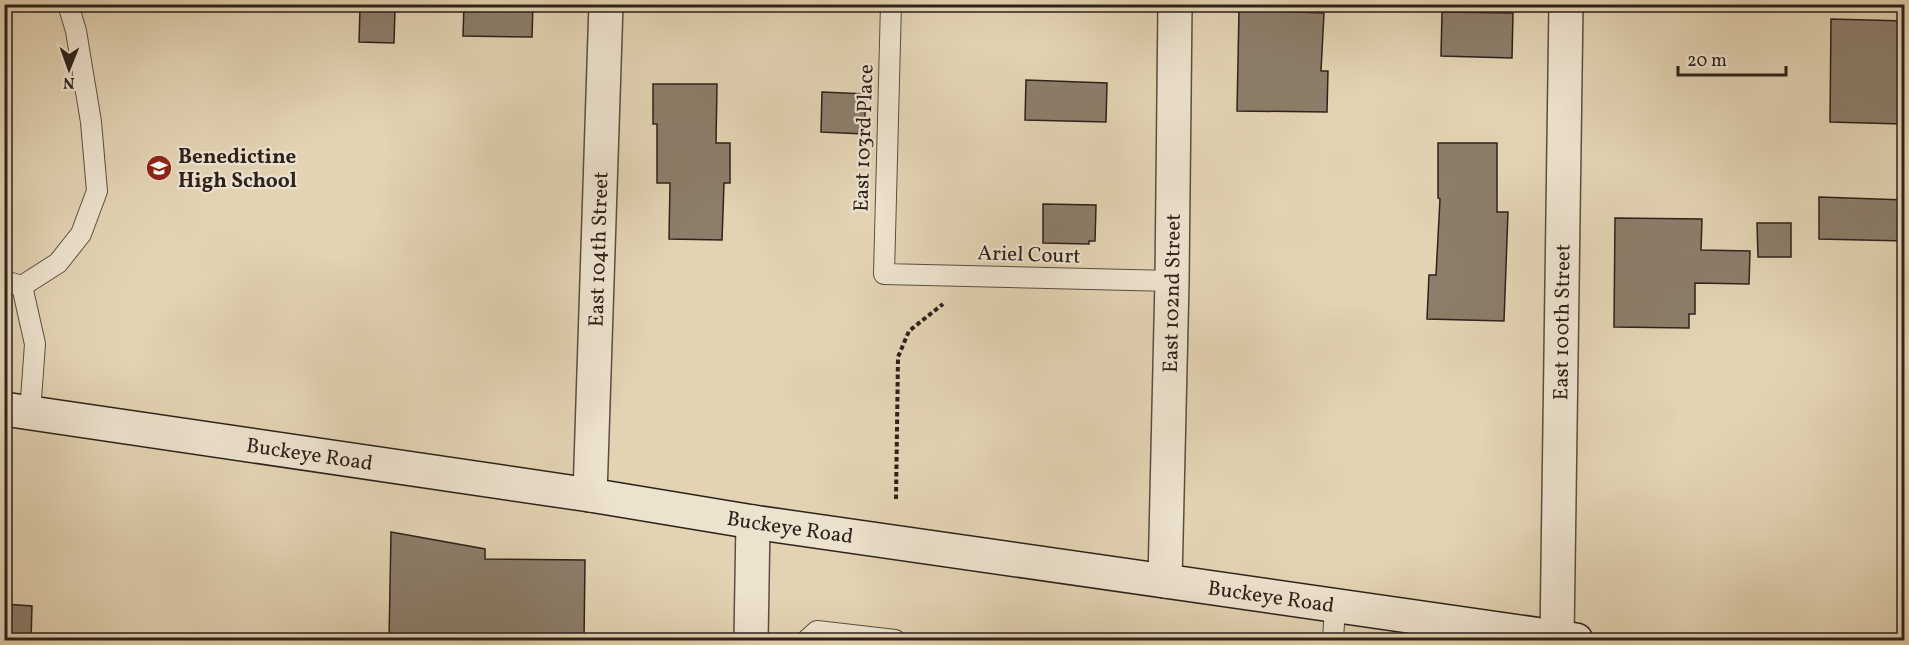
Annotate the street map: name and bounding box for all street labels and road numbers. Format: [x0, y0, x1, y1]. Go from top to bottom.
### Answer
street label: East 103rd Place [847, 64, 882, 212]
street label: East 104th Street [582, 171, 617, 327]
street label: East 102nd Street [1157, 213, 1189, 373]
street label: Ariel Court [977, 239, 1081, 272]
street label: East 100th Street [1547, 244, 1579, 401]
street label: Buckeye Road [244, 432, 375, 479]
street label: Buckeye Road [724, 505, 855, 552]
street label: Buckeye Road [1206, 574, 1336, 621]

